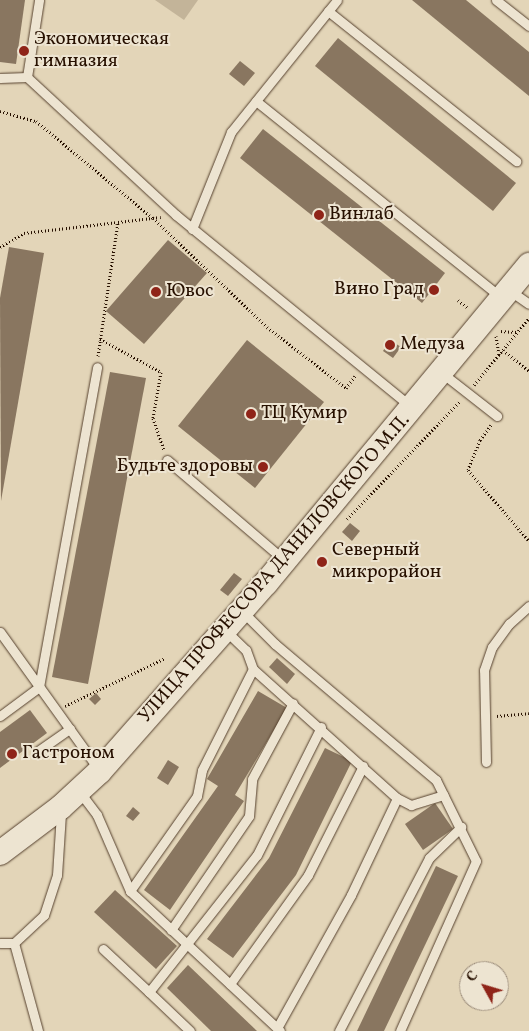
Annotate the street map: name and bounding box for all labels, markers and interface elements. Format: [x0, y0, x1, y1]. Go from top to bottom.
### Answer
place label: Экономическая гимназия [34, 29, 169, 73]
marker: Экономическая гимназия [18, 45, 30, 57]
place label: Винлаб [329, 204, 394, 226]
marker: Винлаб [313, 209, 325, 221]
place label: Вино Град [334, 279, 424, 301]
place label: Ювос [166, 281, 213, 303]
marker: Вино Град [428, 284, 440, 296]
marker: Ювос [150, 286, 162, 298]
place label: Медуза [400, 334, 465, 356]
marker: Медуза [384, 339, 396, 351]
place label: ТЦ Кумир [261, 403, 347, 425]
marker: ТЦ Кумир [245, 408, 257, 420]
street label: УЛИЦА ПРОФЕССОРА ДАНИЛОВСКОГО М.П. [134, 410, 416, 728]
place label: Будьте здоровы [117, 456, 253, 478]
marker: Будьте здоровы [257, 461, 269, 473]
place label: Северный микрорайон [332, 540, 441, 584]
marker: Северный микрорайон [316, 556, 328, 568]
place label: Гастроном [22, 743, 114, 765]
marker: Гастроном [6, 748, 18, 760]
north arrow [459, 961, 509, 1011]
text: С [463, 967, 483, 986]

